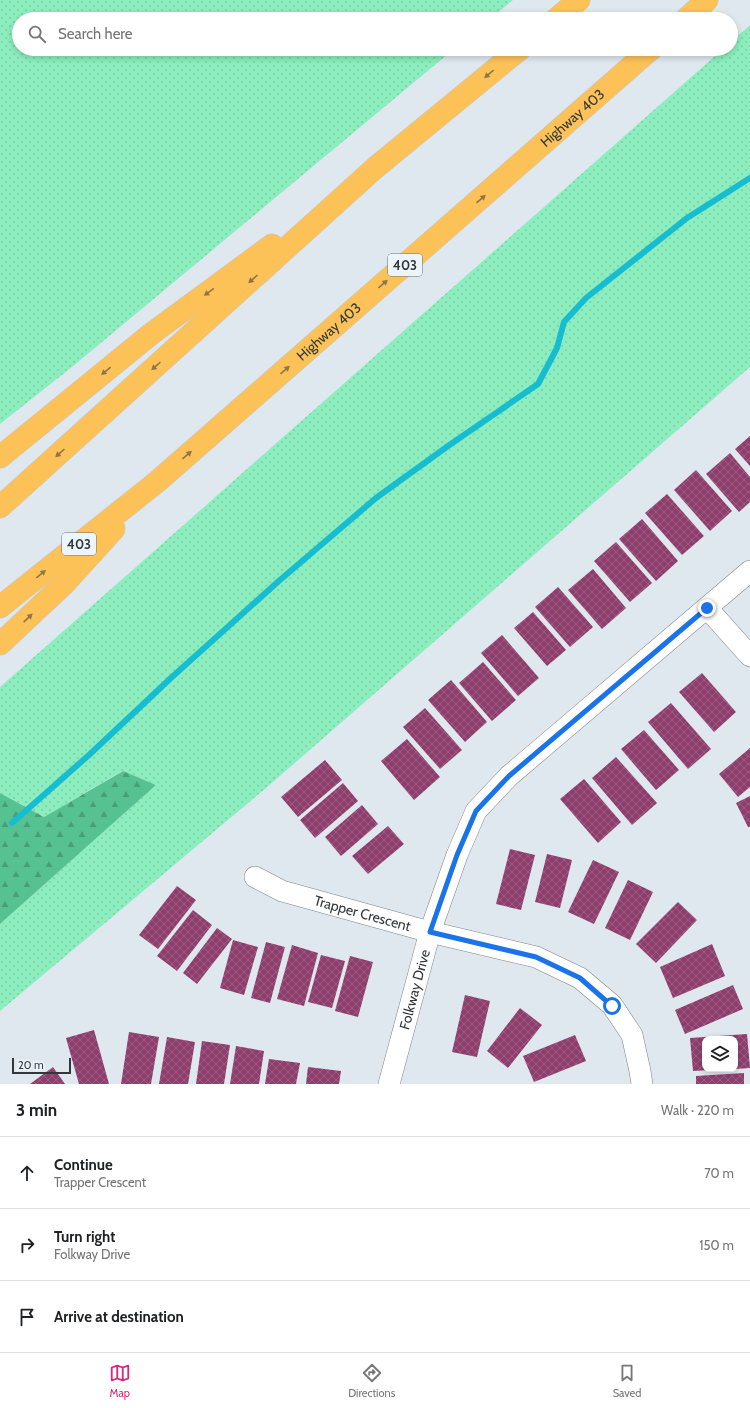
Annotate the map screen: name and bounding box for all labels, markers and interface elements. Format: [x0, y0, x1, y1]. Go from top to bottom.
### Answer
search box [12, 12, 738, 56]
icon: search [26, 23, 48, 45]
text: Search here [58, 25, 133, 43]
one-way arrow [484, 69, 495, 78]
street label: Highway 403 [537, 85, 608, 151]
one-way arrow [475, 194, 486, 203]
road number: 403 [388, 254, 422, 276]
one-way arrow [248, 274, 258, 284]
one-way arrow [377, 280, 388, 289]
one-way arrow [204, 287, 214, 295]
street label: Highway 403 [293, 299, 364, 364]
one-way arrow [152, 361, 161, 370]
one-way arrow [280, 365, 290, 374]
one-way arrow [101, 367, 112, 375]
one-way arrow [55, 448, 65, 458]
one-way arrow [182, 451, 192, 460]
road number: 403 [62, 533, 96, 555]
one-way arrow [36, 569, 47, 578]
route end [698, 599, 716, 617]
one-way arrow [23, 613, 33, 622]
street label: Trapper Crescent [312, 891, 413, 935]
street label: Folkway Drive [395, 947, 434, 1031]
route start [603, 997, 621, 1015]
map controls [702, 1036, 738, 1072]
button: layers [702, 1036, 738, 1072]
scale bar [12, 1056, 71, 1075]
text: 20 m [18, 1058, 44, 1072]
text: 3 min [16, 1100, 57, 1120]
text: Walk · 220 m [661, 1102, 734, 1118]
text: Continue [54, 1156, 113, 1174]
icon: ahead [16, 1162, 38, 1184]
text: 70 m [704, 1165, 734, 1181]
text: Trapper Crescent [54, 1174, 146, 1190]
text: Turn right [54, 1228, 115, 1246]
icon: right [16, 1234, 38, 1256]
text: 150 m [699, 1237, 734, 1253]
text: Folkway Drive [54, 1246, 130, 1262]
icon: arrive [16, 1306, 38, 1328]
text: Arrive at destination [54, 1308, 184, 1326]
tab: Map [109, 1362, 131, 1400]
tab: Directions [348, 1362, 395, 1400]
tab: Saved [613, 1362, 641, 1400]

